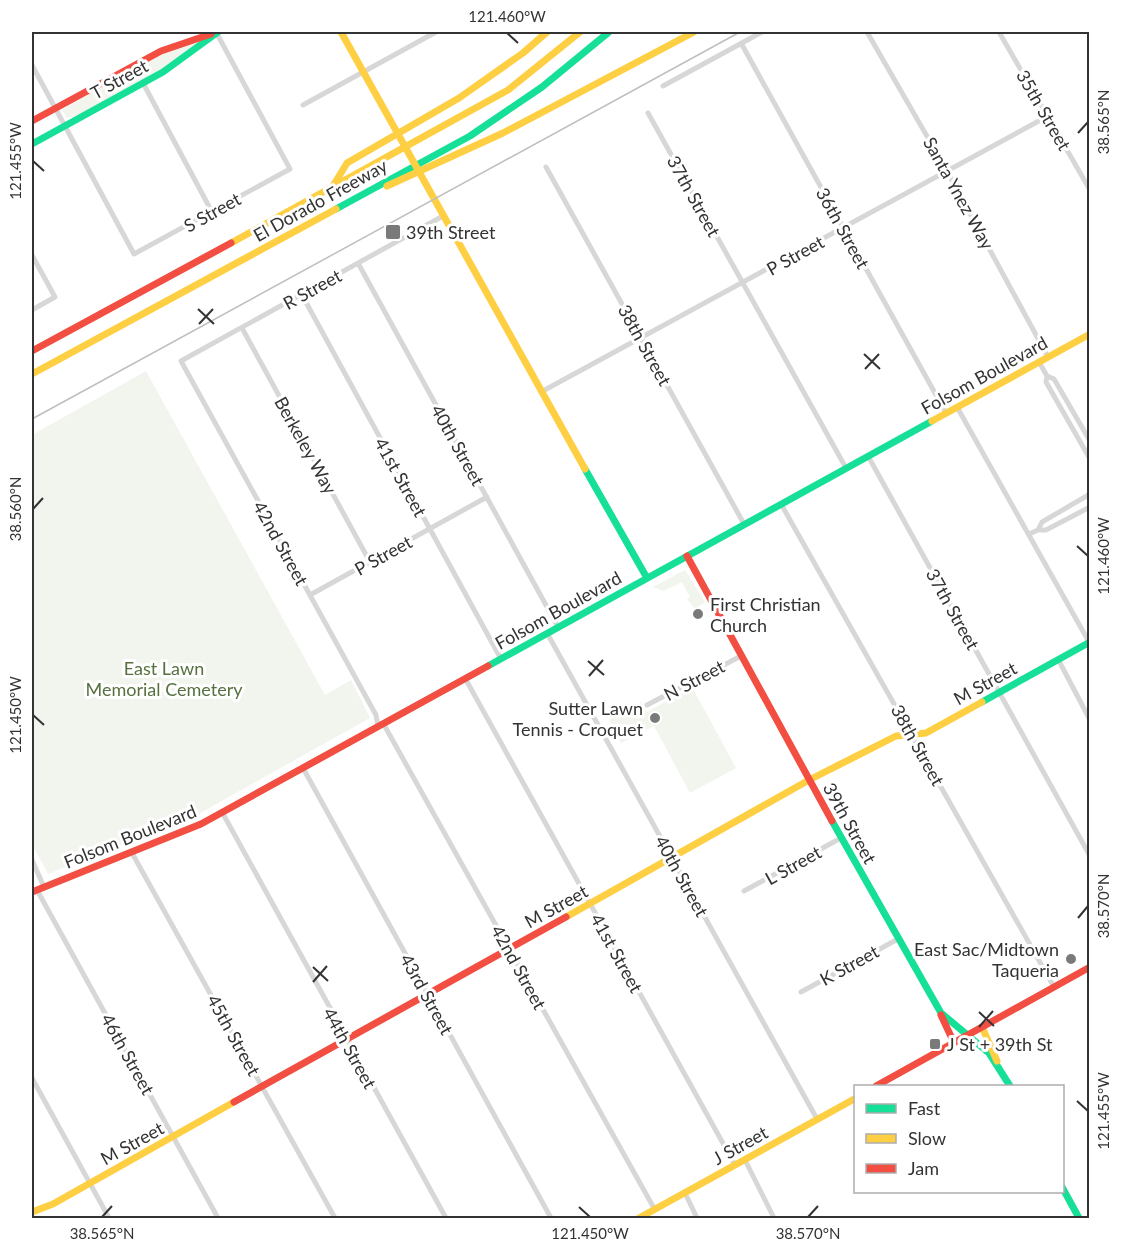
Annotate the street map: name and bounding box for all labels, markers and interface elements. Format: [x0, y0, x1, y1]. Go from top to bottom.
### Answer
text: 121.460°W [468, 7, 546, 25]
street label: T Street [87, 54, 152, 104]
street label: 35th Street [1012, 66, 1076, 155]
text: 38.565°N [1094, 90, 1112, 154]
text: 121.455°W [6, 122, 24, 200]
street label: Santa Ynez Way [919, 133, 999, 254]
street label: 37th Street [663, 152, 726, 241]
street label: El Dorado Freeway [249, 154, 391, 246]
street label: 36th Street [812, 184, 875, 273]
street label: S Street [180, 187, 245, 237]
place label: 39th Street [406, 221, 496, 243]
marker: 39th Street [384, 223, 402, 241]
street label: P Street [762, 230, 828, 280]
street label: R Street [279, 264, 345, 314]
street label: 38th Street [614, 301, 677, 390]
street label: Folsom Boulevard [917, 331, 1051, 419]
street label: Berkeley Way [270, 392, 342, 498]
street label: 40th Street [427, 401, 490, 490]
street label: 41st Street [370, 434, 432, 521]
text: 38.560°N [6, 477, 24, 541]
street label: 42nd Street [249, 497, 313, 589]
text: 121.460°W [1094, 517, 1112, 595]
street label: P Street [350, 530, 416, 580]
street label: 37th Street [922, 565, 985, 654]
street label: Folsom Boulevard [491, 566, 625, 654]
place label: First Christian Church [710, 593, 821, 636]
marker: First Christian Church [691, 607, 705, 621]
street label: N Street [660, 655, 729, 705]
street label: M Street [950, 656, 1021, 709]
park label: East Lawn Memorial Cemetery [86, 657, 243, 700]
text: 121.450°W [6, 676, 24, 754]
place label: Sutter Lawn Tennis - Croquet [513, 697, 644, 740]
street label: 38th Street [887, 701, 950, 790]
marker: Sutter Lawn Tennis - Croquet [648, 711, 662, 725]
street label: 39th Street [819, 779, 882, 868]
street label: Folsom Boulevard [61, 799, 199, 873]
street label: 40th Street [651, 832, 714, 921]
street label: L Street [761, 840, 825, 889]
text: 38.570°N [1094, 874, 1112, 938]
street label: M Street [521, 879, 592, 932]
street label: 41st Street [586, 910, 648, 997]
street label: 42nd Street [487, 921, 551, 1013]
place label: East Sac/Midtown Taqueria [914, 938, 1059, 981]
street label: K Street [816, 940, 883, 990]
street label: 43rd Street [396, 950, 458, 1039]
marker: East Sac/Midtown Taqueria [1064, 952, 1078, 966]
street label: 45th Street [203, 991, 266, 1080]
street label: 44th Street [319, 1004, 382, 1093]
street label: 46th Street [97, 1010, 160, 1099]
place label: J St + 39th St [947, 1033, 1053, 1055]
marker: J St + 39th St [928, 1037, 942, 1051]
text: 121.455°W [1094, 1072, 1112, 1150]
legend [854, 1085, 1064, 1193]
text: Fast [908, 1097, 941, 1119]
street label: M Street [97, 1116, 168, 1169]
street label: J Street [709, 1121, 772, 1169]
text: Slow [908, 1127, 946, 1149]
text: Jam [908, 1157, 939, 1179]
text: 38.565°N [70, 1224, 134, 1242]
text: 121.450°W [551, 1224, 629, 1242]
text: 38.570°N [776, 1224, 840, 1242]

